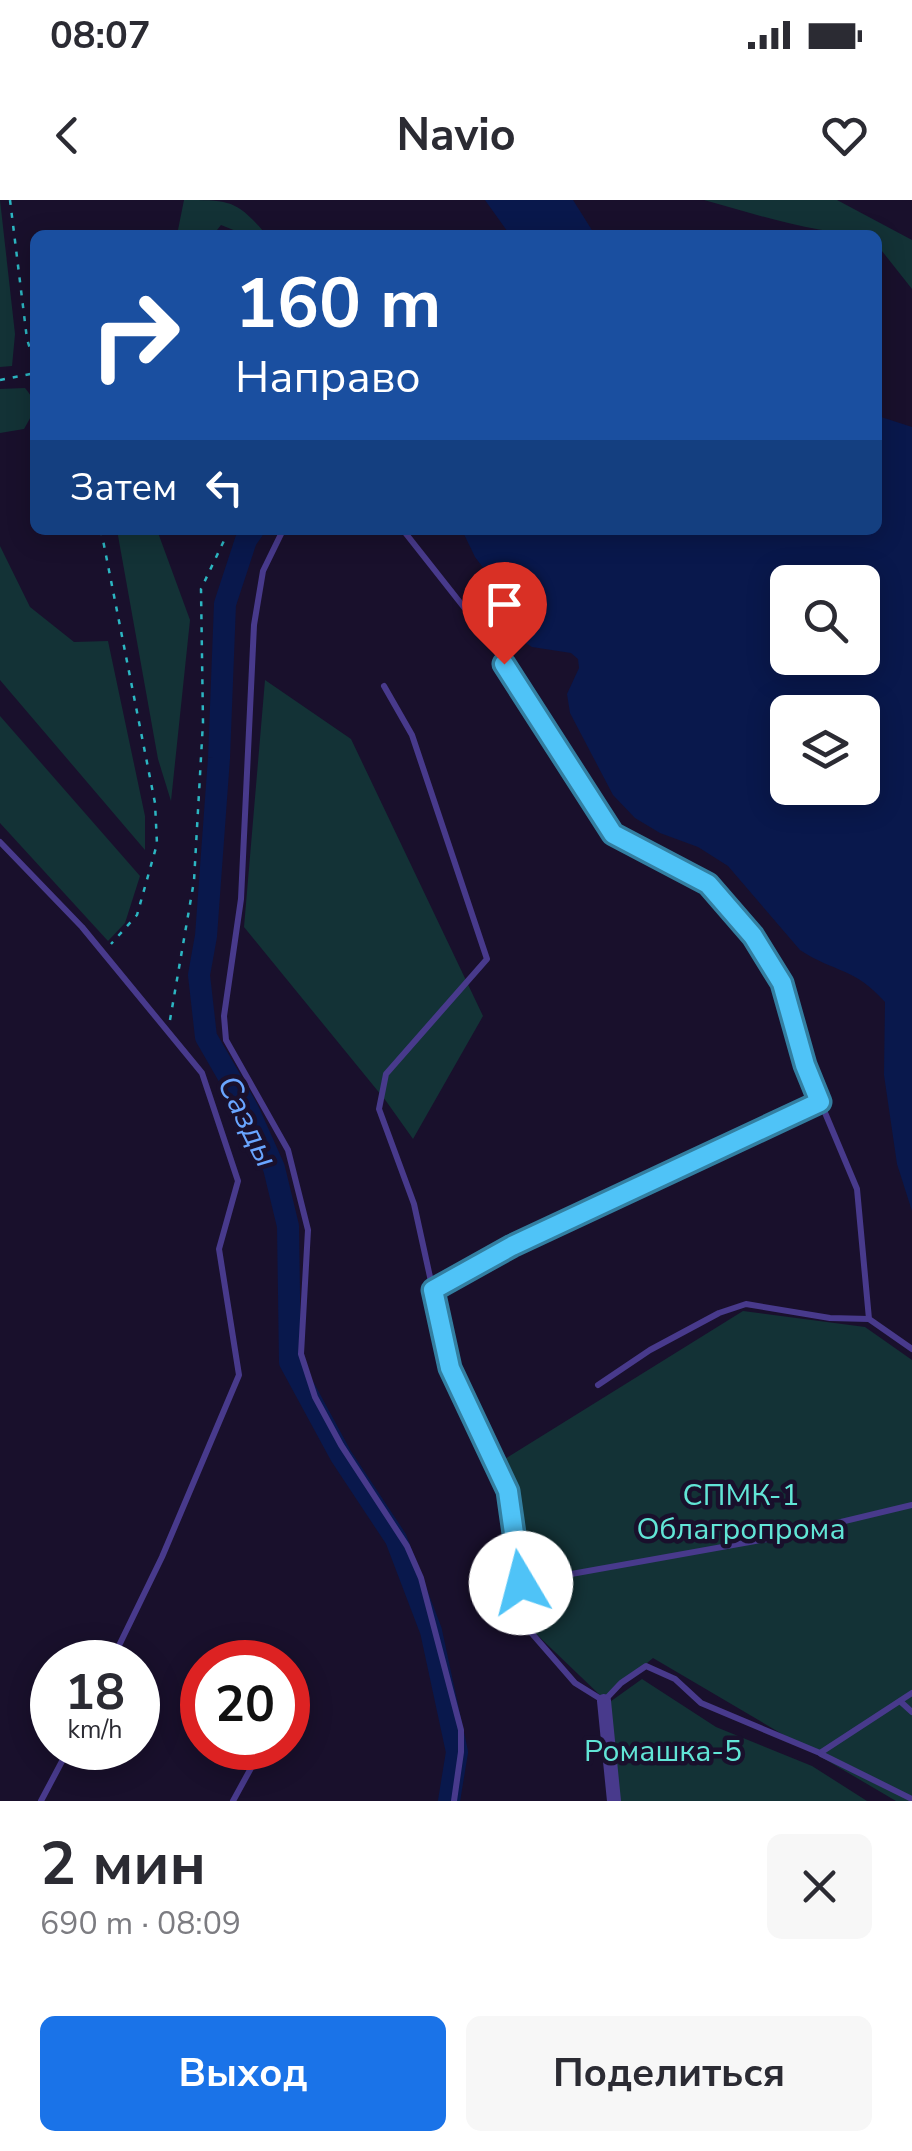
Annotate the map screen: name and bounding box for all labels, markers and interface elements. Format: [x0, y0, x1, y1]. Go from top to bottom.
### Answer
text: 08:07 [50, 10, 151, 61]
text: Navio [396, 105, 516, 166]
icon: back [40, 108, 95, 163]
icon: heart [817, 108, 872, 163]
text: 160 m [235, 256, 441, 352]
icon: right [70, 270, 200, 400]
text: Направо [235, 347, 421, 408]
icon: left [197, 460, 252, 515]
text: Затем [70, 462, 177, 513]
pin [462, 562, 547, 665]
map controls [770, 565, 880, 805]
button: search [770, 565, 880, 675]
icon: arrive [477, 577, 532, 632]
button: layers [770, 695, 880, 805]
water label: Сазды [207, 1068, 288, 1174]
park label: СПМК-1 Облагропрома [636, 1475, 846, 1550]
position arrow [469, 1531, 573, 1635]
speed limit sign: 20 [180, 1640, 310, 1770]
text: 18 [65, 1658, 125, 1727]
text: km/h [67, 1713, 123, 1747]
park label: Ромашка-5 [584, 1731, 742, 1772]
text: 2 мин [40, 1823, 206, 1905]
button: close [767, 1834, 872, 1939]
text: 690 m · 08:09 [40, 1902, 241, 1945]
button: Выход [40, 2016, 446, 2131]
button: Поделиться [466, 2016, 872, 2131]

